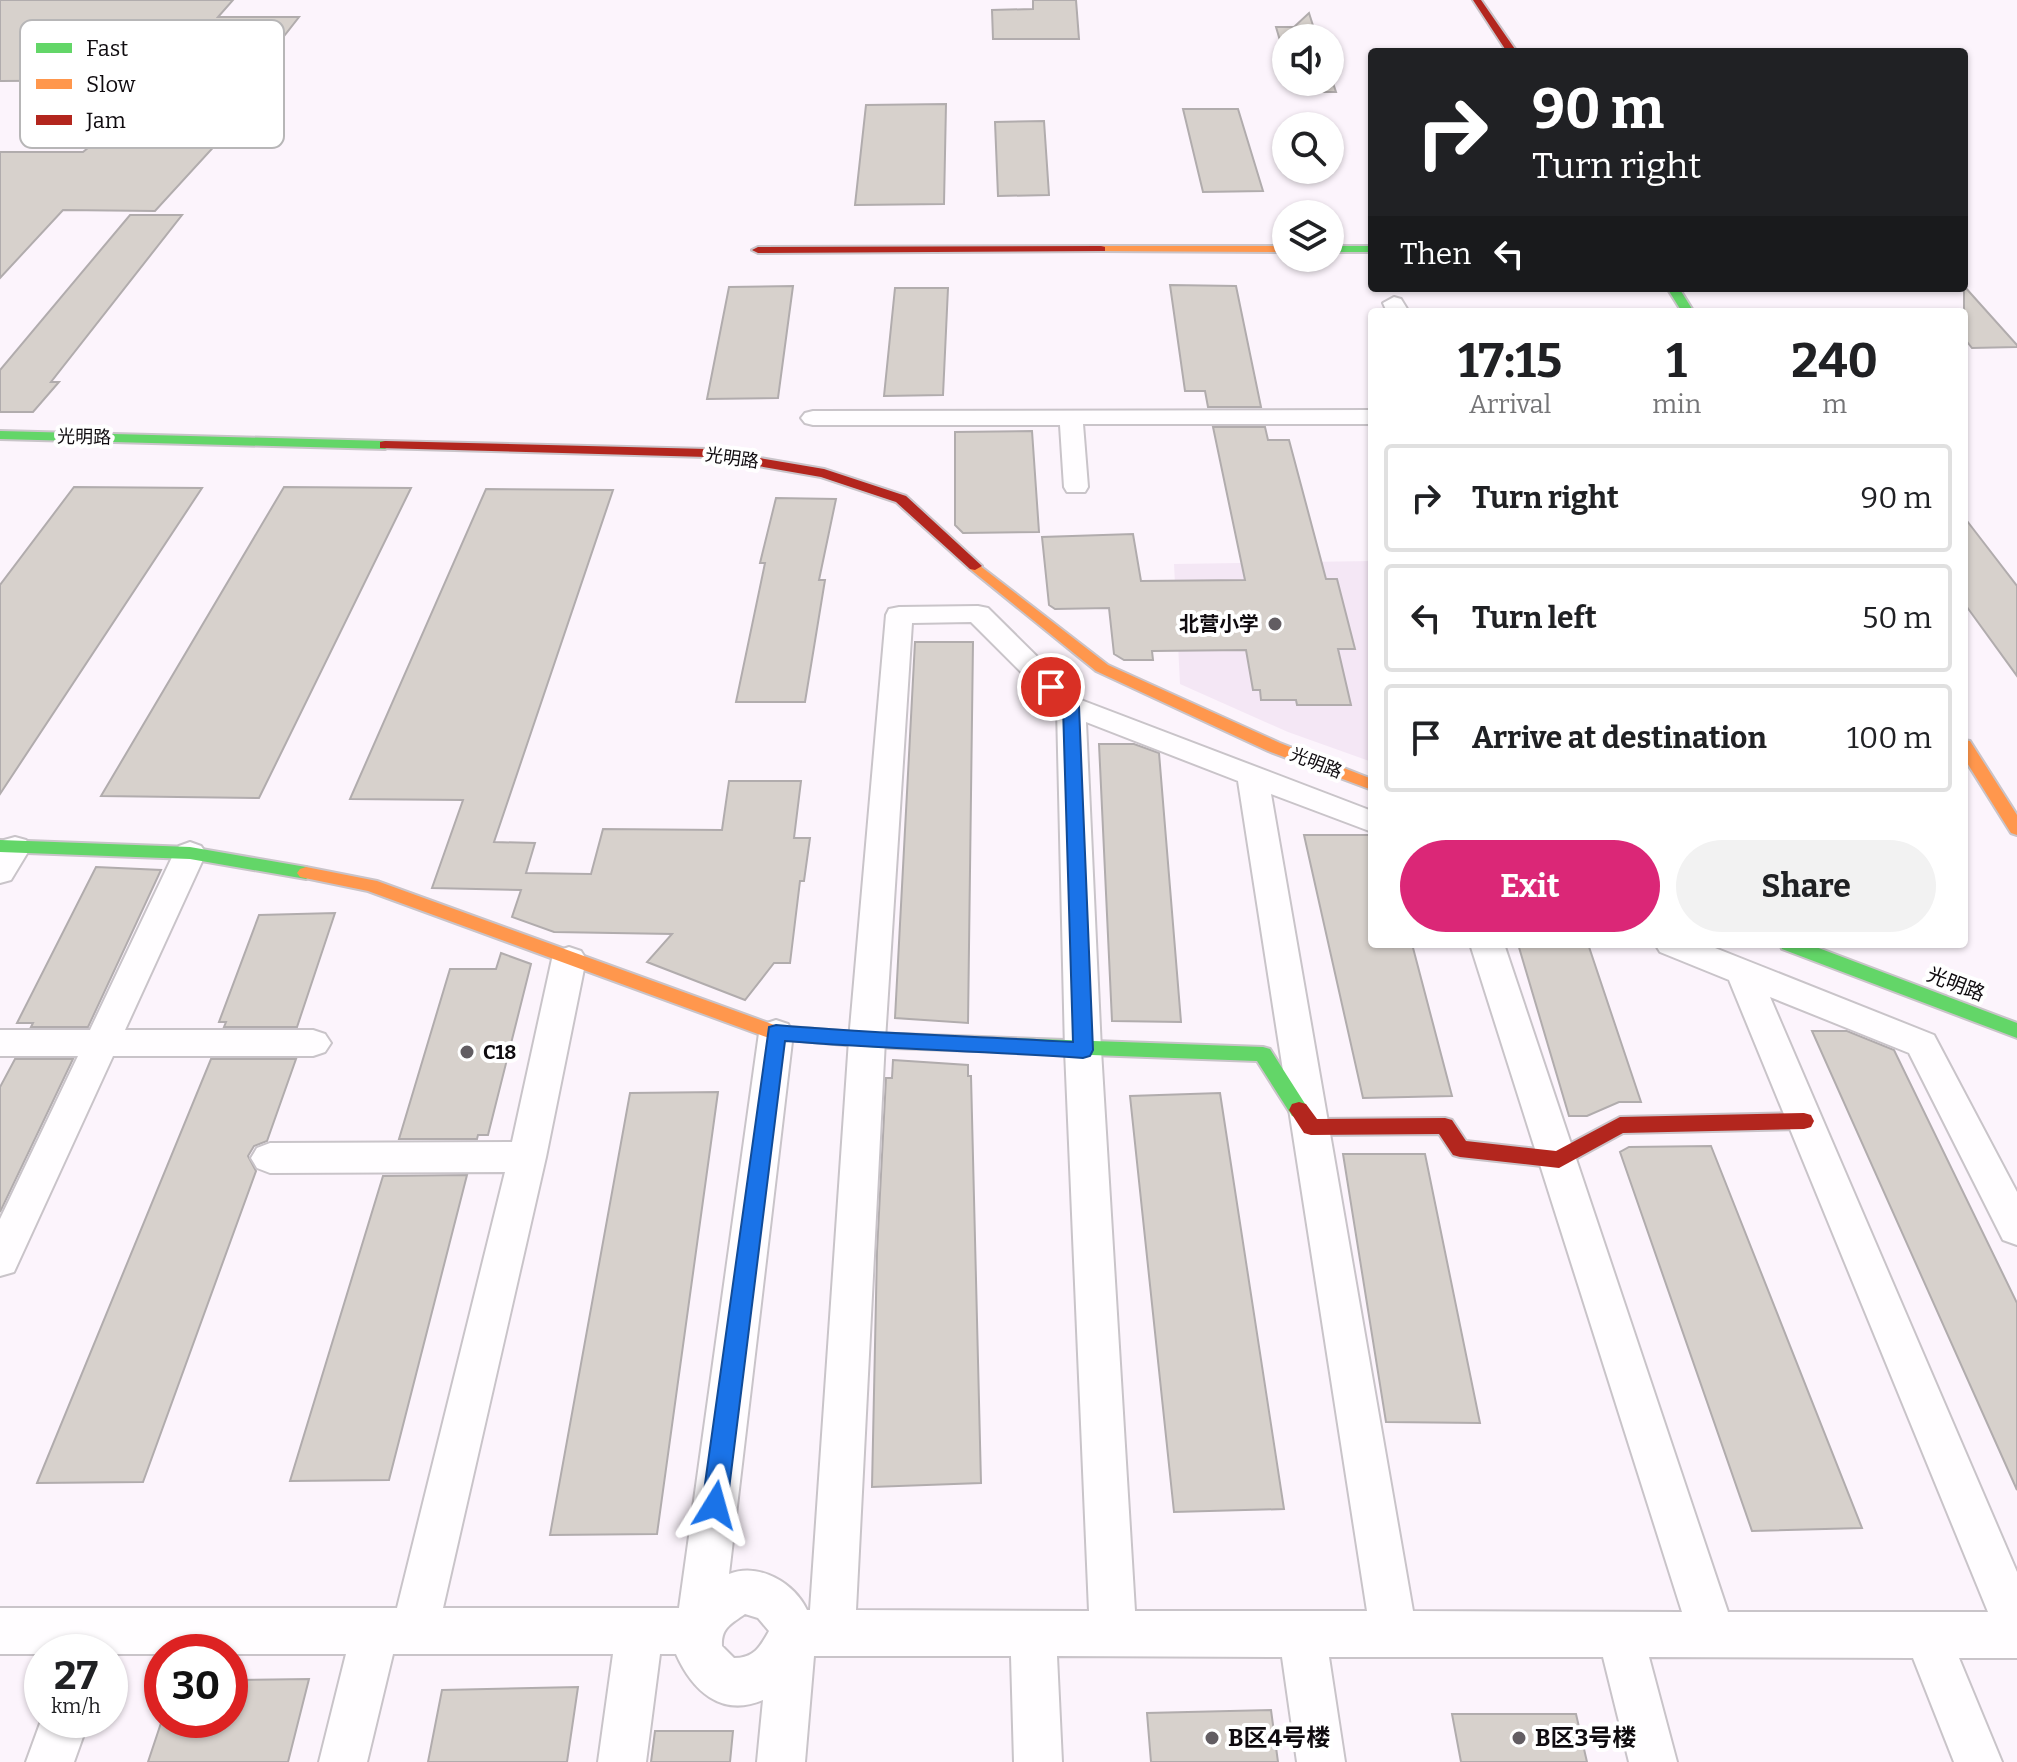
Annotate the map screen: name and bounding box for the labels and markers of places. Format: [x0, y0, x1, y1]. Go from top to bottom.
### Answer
place label: 北营小学 [1179, 612, 1259, 636]
marker: 北营小学 [1266, 615, 1284, 633]
pin [1017, 653, 1085, 721]
place label: C18 [483, 1040, 516, 1064]
marker: C18 [458, 1043, 476, 1061]
place label: B区4号楼 [1228, 1724, 1330, 1752]
place label: B区3号楼 [1535, 1724, 1636, 1752]
marker: B区4号楼 [1203, 1729, 1221, 1747]
marker: B区3号楼 [1510, 1729, 1528, 1747]

